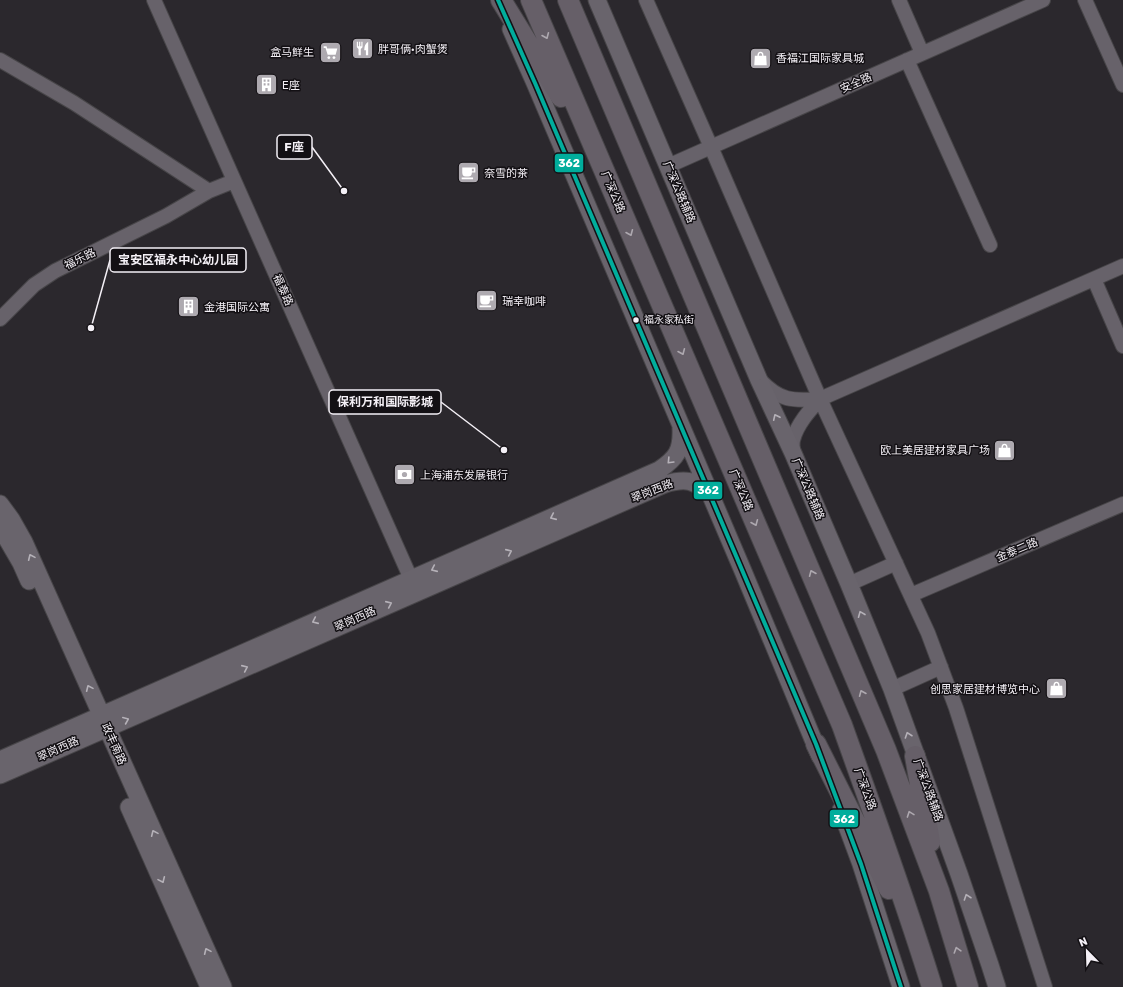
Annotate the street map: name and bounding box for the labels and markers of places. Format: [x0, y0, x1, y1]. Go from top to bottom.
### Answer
restaurant icon: 胖哥俩·肉蟹煲 [350, 36, 376, 62]
supermarket icon: 盒马鲜生 [317, 39, 343, 65]
place label: 胖哥俩·肉蟹煲 [378, 43, 448, 56]
shop icon: 香福江国际家具城 [747, 45, 773, 71]
place label: 盒马鲜生 [270, 46, 314, 59]
place label: 香福江国际家具城 [776, 52, 864, 65]
building icon: E座 [254, 72, 280, 98]
place label: E座 [282, 79, 300, 92]
callout: F座 [277, 135, 312, 159]
cafe icon: 奈雪的茶 [456, 160, 482, 186]
place label: 奈雪的茶 [484, 167, 528, 180]
callout: 宝安区福永中心幼儿园 [110, 248, 246, 272]
cafe icon: 瑞幸咖啡 [474, 288, 500, 314]
building icon: 金港国际公寓 [176, 294, 202, 320]
place label: 瑞幸咖啡 [502, 295, 546, 308]
place label: 金港国际公寓 [204, 301, 270, 314]
place label: 福永家私街 [644, 314, 694, 326]
marker: 福永家私街 [631, 315, 641, 325]
callout: 保利万和国际影城 [329, 390, 441, 414]
shop icon: 欧上美居建材家具广场 [992, 437, 1018, 463]
place label: 欧上美居建材家具广场 [880, 444, 990, 457]
bank icon: 上海浦东发展银行 [392, 462, 418, 488]
place label: 上海浦东发展银行 [420, 469, 508, 482]
shop icon: 创思家居建材博览中心 [1043, 676, 1069, 702]
place label: 创思家居建材博览中心 [930, 683, 1040, 696]

